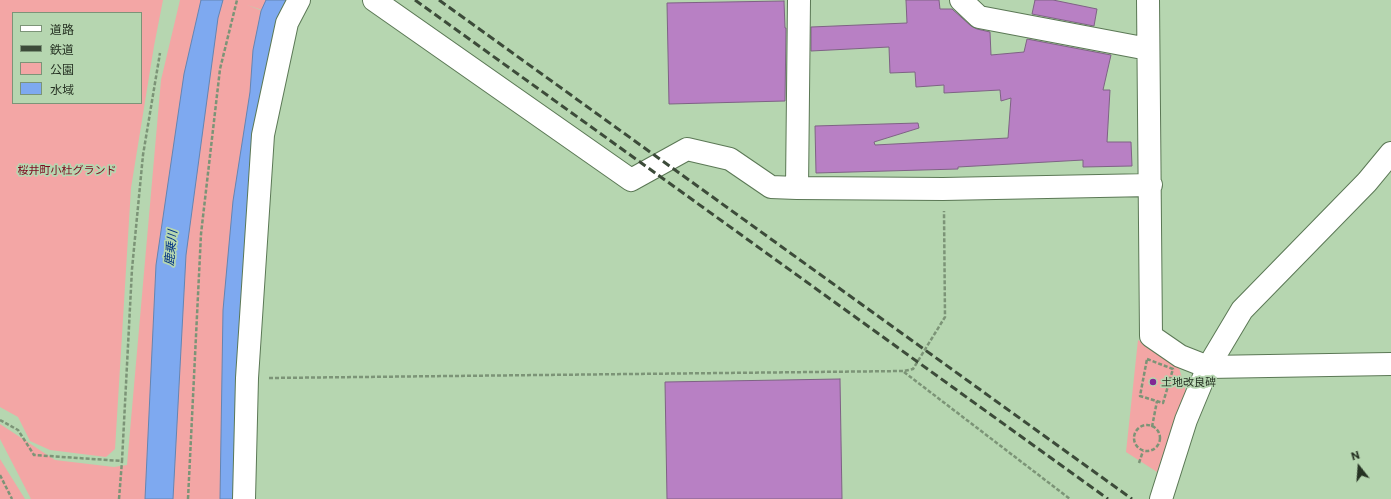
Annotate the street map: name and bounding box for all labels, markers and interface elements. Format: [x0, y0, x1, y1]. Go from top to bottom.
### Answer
legend [12, 12, 142, 104]
text: 道路 [50, 22, 74, 36]
text: 鉄道 [50, 42, 74, 56]
text: 公園 [50, 62, 74, 76]
text: 水域 [50, 82, 74, 96]
park label: 桜井町小杜グランド [18, 163, 116, 177]
water label: 鹿乗川 [162, 229, 180, 267]
place label: 土地改良碑 [1161, 375, 1216, 389]
marker: 土地改良碑 [1148, 377, 1158, 387]
north arrow [1339, 447, 1379, 487]
text: N [1349, 448, 1361, 462]

